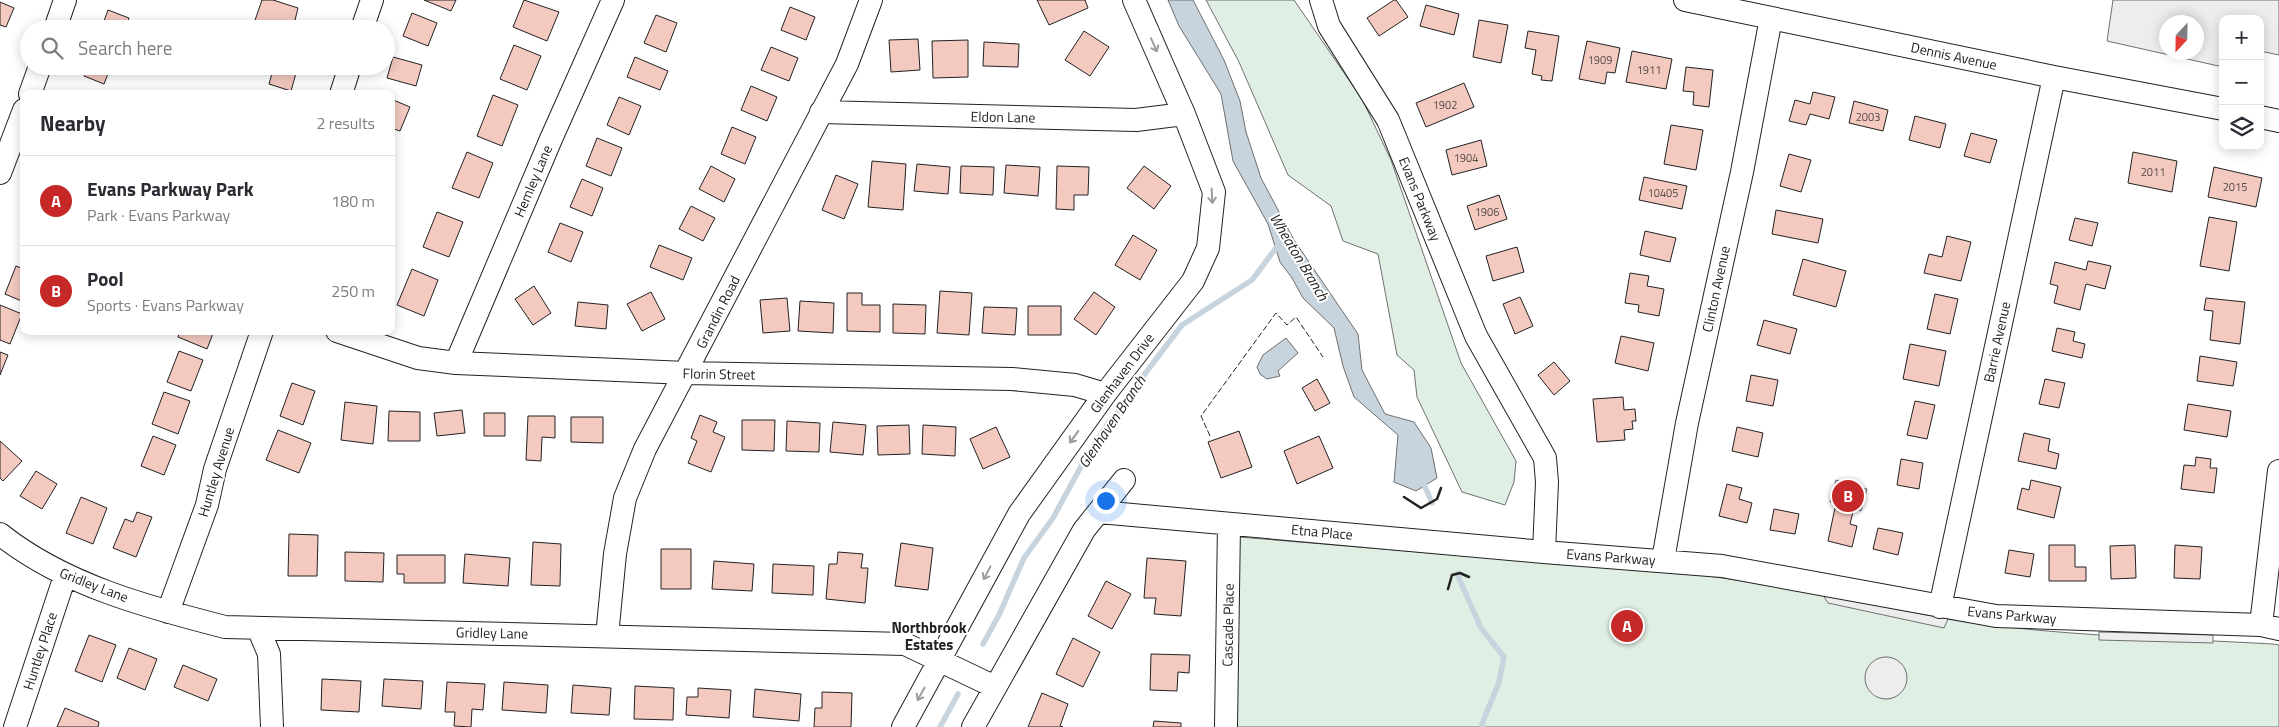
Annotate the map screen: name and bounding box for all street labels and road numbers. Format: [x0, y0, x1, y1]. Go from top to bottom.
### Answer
street label: Dennis Avenue [1909, 36, 1999, 75]
street label: Eldon Lane [970, 105, 1036, 128]
street label: Hemley Lane [508, 141, 557, 220]
street label: Evans Parkway [1394, 153, 1447, 244]
street label: Clinton Avenue [1696, 244, 1735, 334]
street label: Grandin Road [690, 272, 745, 352]
street label: Barrie Avenue [1978, 299, 2015, 384]
street label: Glenhaven Drive [1084, 328, 1159, 417]
street label: Florin Street [683, 362, 756, 385]
street label: Huntley Avenue [192, 424, 239, 519]
street label: Etna Place [1290, 518, 1354, 545]
street label: Evans Parkway [1566, 543, 1657, 570]
street label: Gridley Lane [57, 562, 132, 607]
street label: Cascade Place [1216, 583, 1239, 667]
street label: Evans Parkway [1967, 600, 2058, 629]
street label: Huntley Place [17, 609, 62, 693]
street label: Gridley Lane [456, 621, 528, 644]

